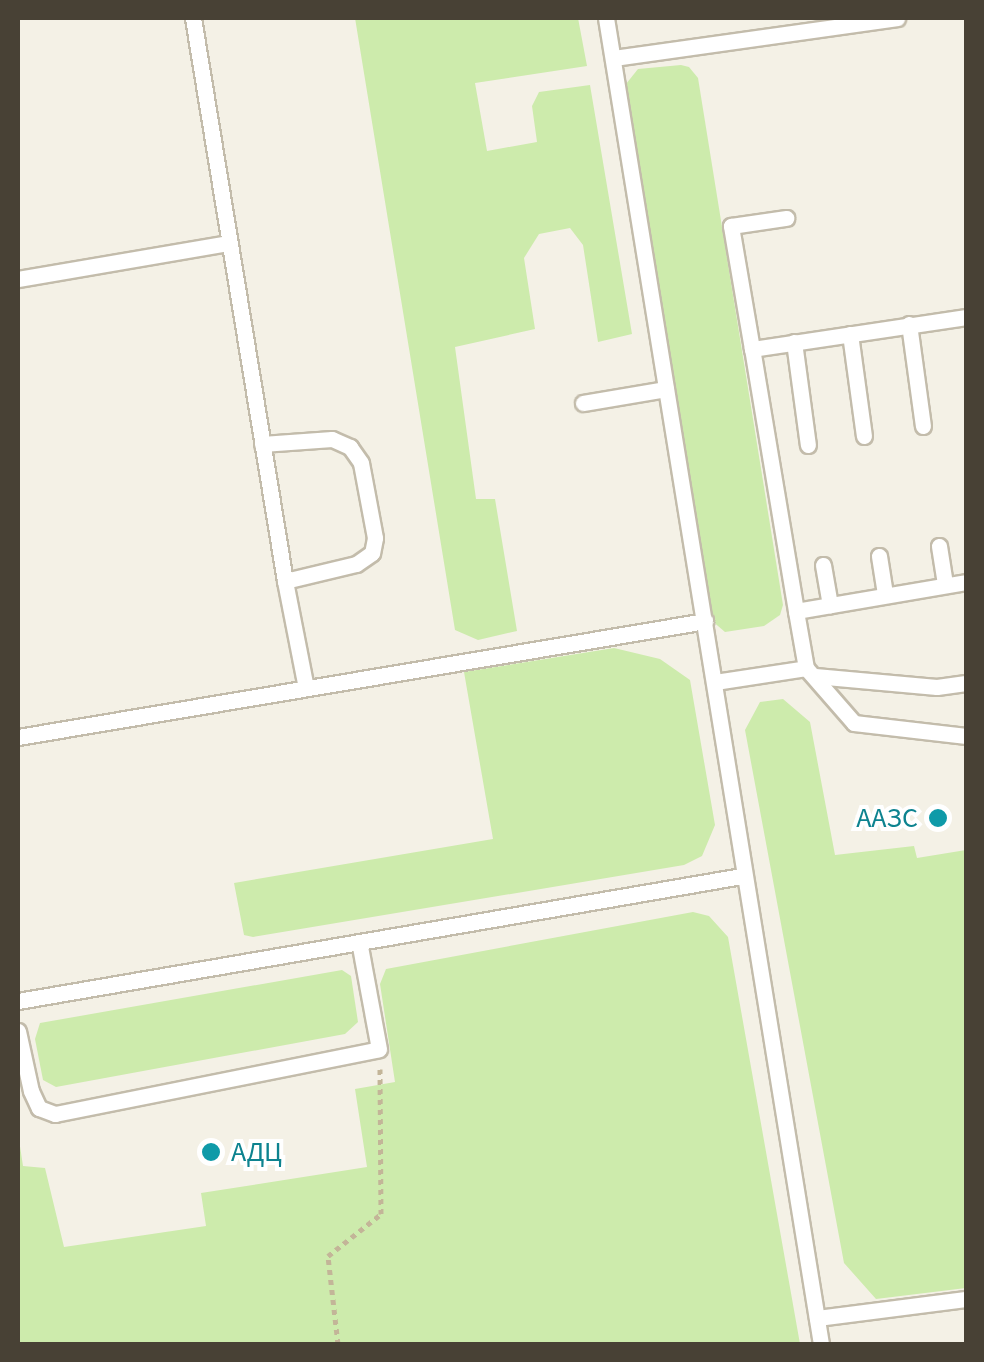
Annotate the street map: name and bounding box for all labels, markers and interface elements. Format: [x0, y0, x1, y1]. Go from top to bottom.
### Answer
place label: ААЗС [856, 801, 918, 835]
marker: ААЗС [927, 807, 949, 829]
place label: АДЦ [231, 1135, 282, 1169]
marker: АДЦ [200, 1141, 222, 1163]

